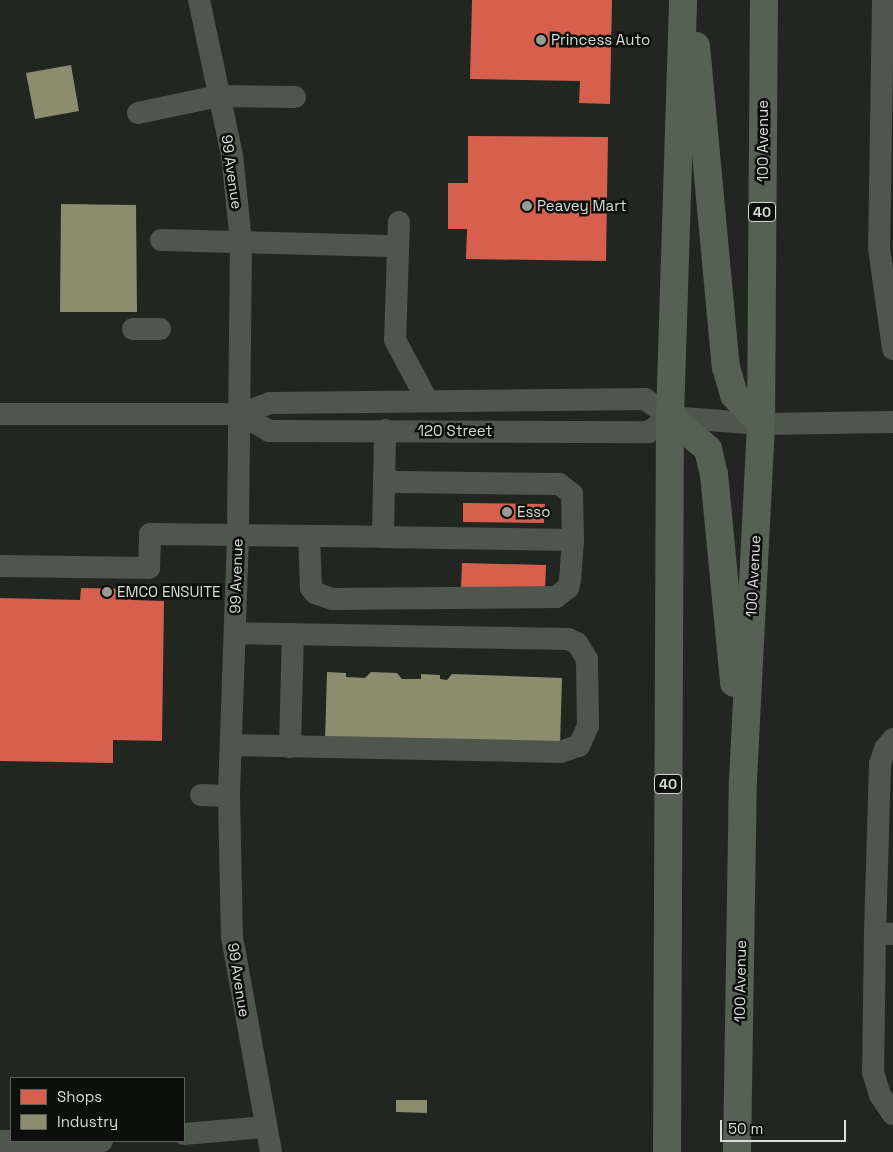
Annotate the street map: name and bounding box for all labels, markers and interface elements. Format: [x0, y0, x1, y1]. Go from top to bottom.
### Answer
place label: Princess Auto [551, 31, 651, 49]
marker: Princess Auto [535, 34, 547, 46]
street label: 100 Avenue [754, 100, 772, 182]
street label: 99 Avenue [218, 134, 246, 210]
place label: Peavey Mart [537, 197, 627, 215]
marker: Peavey Mart [521, 200, 533, 212]
road number: 40 [747, 200, 777, 223]
street label: 120 Street [418, 422, 492, 440]
place label: Esso [517, 503, 551, 521]
marker: Esso [501, 506, 513, 518]
street label: 100 Avenue [742, 534, 764, 618]
street label: 99 Avenue [226, 538, 246, 614]
place label: EMCO ENSUITE [117, 583, 220, 601]
marker: EMCO ENSUITE [101, 586, 113, 598]
road number: 40 [653, 772, 683, 796]
street label: 100 Avenue [730, 940, 750, 1022]
street label: 99 Avenue [224, 941, 254, 1019]
legend [10, 1077, 185, 1142]
text: Shops [57, 1087, 102, 1106]
scale bar [723, 1110, 849, 1142]
text: Industry [57, 1112, 118, 1131]
text: 50 m [728, 1119, 763, 1138]

